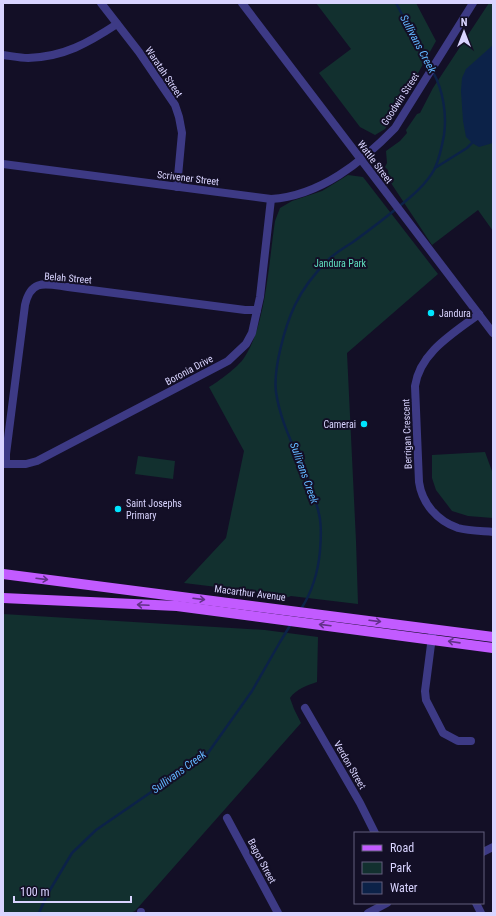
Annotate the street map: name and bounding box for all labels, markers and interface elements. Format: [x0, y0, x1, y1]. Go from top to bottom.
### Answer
north arrow [444, 12, 484, 52]
water label: Sullivans Creek [397, 13, 439, 76]
text: N [461, 16, 468, 29]
street label: Waratah Street [143, 45, 185, 99]
street label: Goodwin Street [379, 71, 421, 127]
street label: Wattle Street [355, 138, 395, 186]
street label: Scrivener Street [156, 169, 220, 187]
park label: Jandura Park [314, 258, 367, 269]
street label: Belah Street [44, 270, 92, 286]
marker: Jandura [426, 308, 436, 318]
place label: Jandura [439, 308, 471, 319]
street label: Boronia Drive [163, 353, 215, 387]
street label: Berrigan Crescent [400, 399, 414, 469]
place label: Camerai [323, 419, 356, 430]
marker: Camerai [359, 419, 369, 429]
water label: Sullivans Creek [287, 441, 321, 506]
place label: Saint Josephs Primary [126, 498, 182, 521]
marker: Saint Josephs Primary [113, 504, 123, 514]
one-way arrow [35, 575, 48, 583]
street label: Macarthur Avenue [214, 583, 287, 603]
one-way arrow [192, 595, 205, 602]
one-way arrow [137, 601, 150, 608]
one-way arrow [368, 618, 381, 625]
one-way arrow [319, 621, 332, 629]
one-way arrow [448, 638, 461, 646]
street label: Verdon Street [332, 739, 368, 791]
water label: Sullivans Creek [149, 748, 209, 796]
legend [354, 832, 484, 904]
street label: Bagot Street [246, 837, 278, 885]
text: Road [390, 841, 414, 855]
text: Park [390, 861, 412, 875]
scale bar [14, 878, 131, 904]
text: Water [390, 881, 418, 895]
text: 100 m [20, 885, 50, 899]

